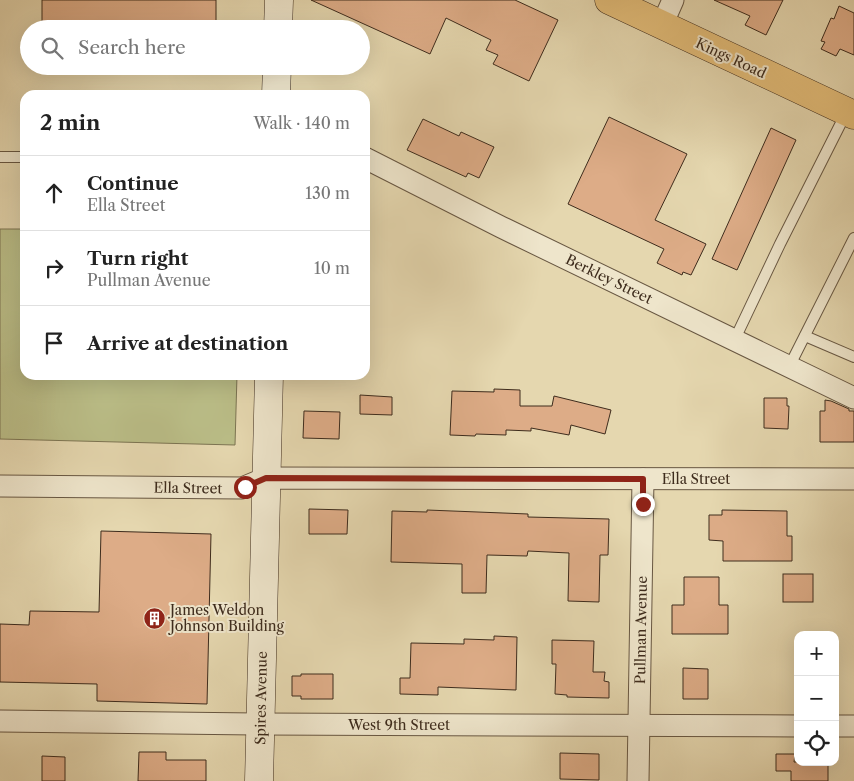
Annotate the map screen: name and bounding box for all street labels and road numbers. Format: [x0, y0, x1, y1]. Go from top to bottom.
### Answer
street label: Kings Road [693, 34, 770, 82]
street label: Berkley Street [563, 250, 655, 308]
street label: Ella Street [662, 470, 730, 488]
street label: Ella Street [154, 478, 222, 498]
street label: Pullman Avenue [631, 576, 651, 684]
street label: Spires Avenue [251, 651, 271, 745]
street label: West 9th Street [347, 716, 450, 734]

